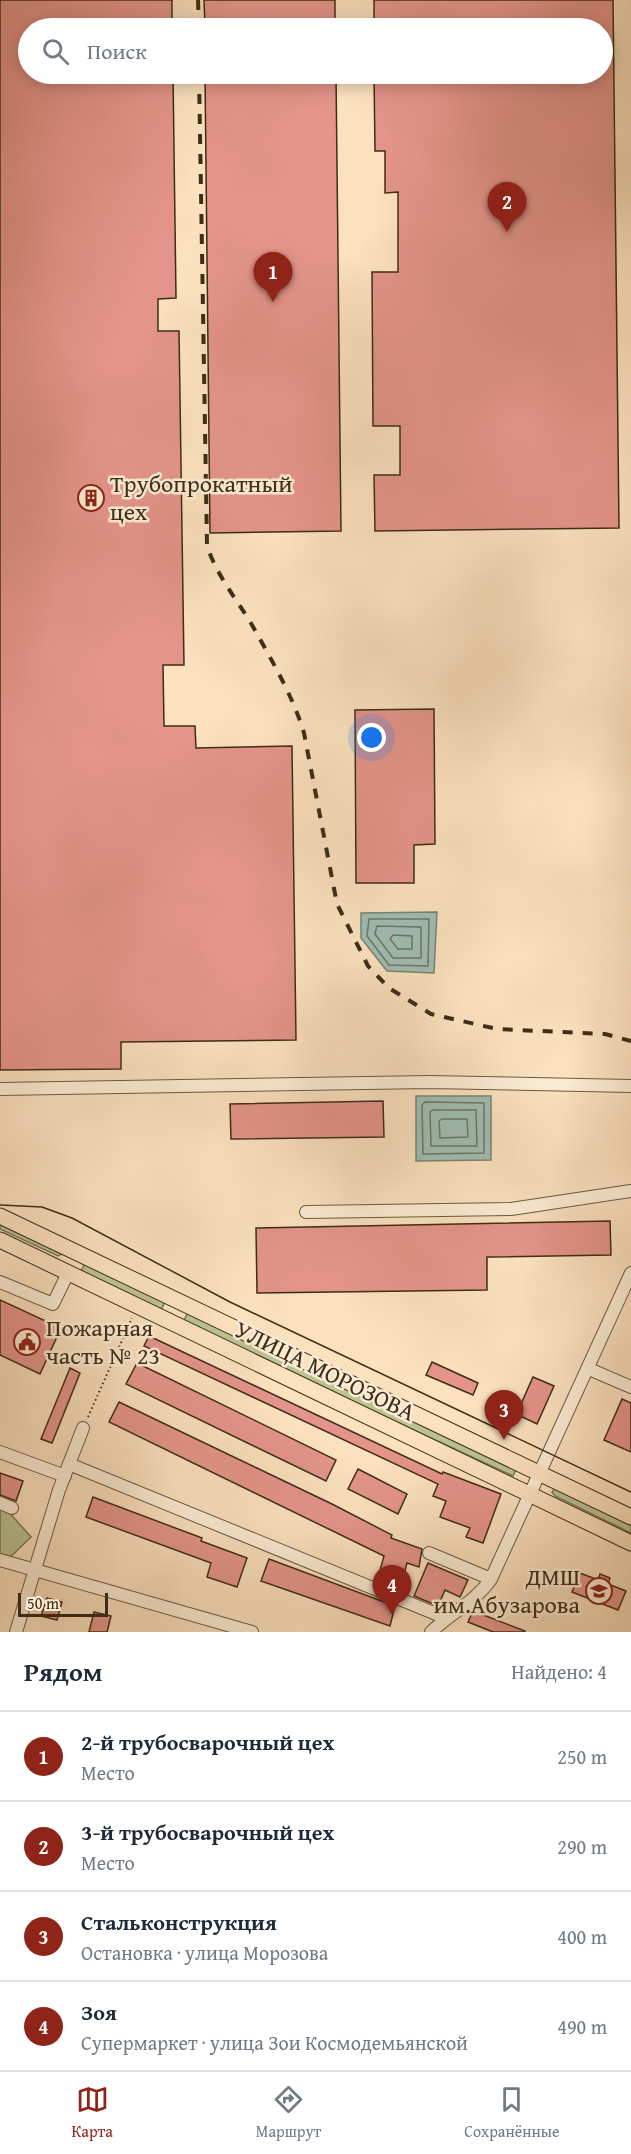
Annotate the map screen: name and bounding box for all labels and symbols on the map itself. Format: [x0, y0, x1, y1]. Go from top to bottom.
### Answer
pin: 2 [488, 182, 526, 232]
pin: 1 [254, 252, 292, 302]
place label: Трубопрокатный цех [110, 466, 292, 529]
building icon: Трубопрокатный цех [76, 483, 106, 513]
your location [357, 723, 386, 752]
place label: Пожарная часть № 23 [46, 1310, 160, 1373]
street label: УЛИЦА МОРОЗОВА [229, 1312, 422, 1430]
public building icon: Пожарная часть № 23 [12, 1327, 42, 1357]
pin: 3 [484, 1390, 524, 1440]
place label: ДМШ им.Абузарова [434, 1559, 581, 1622]
pin: 4 [372, 1566, 412, 1615]
school or university icon: ДМШ им.Абузарова [584, 1576, 614, 1606]
scale bar [18, 1590, 108, 1618]

